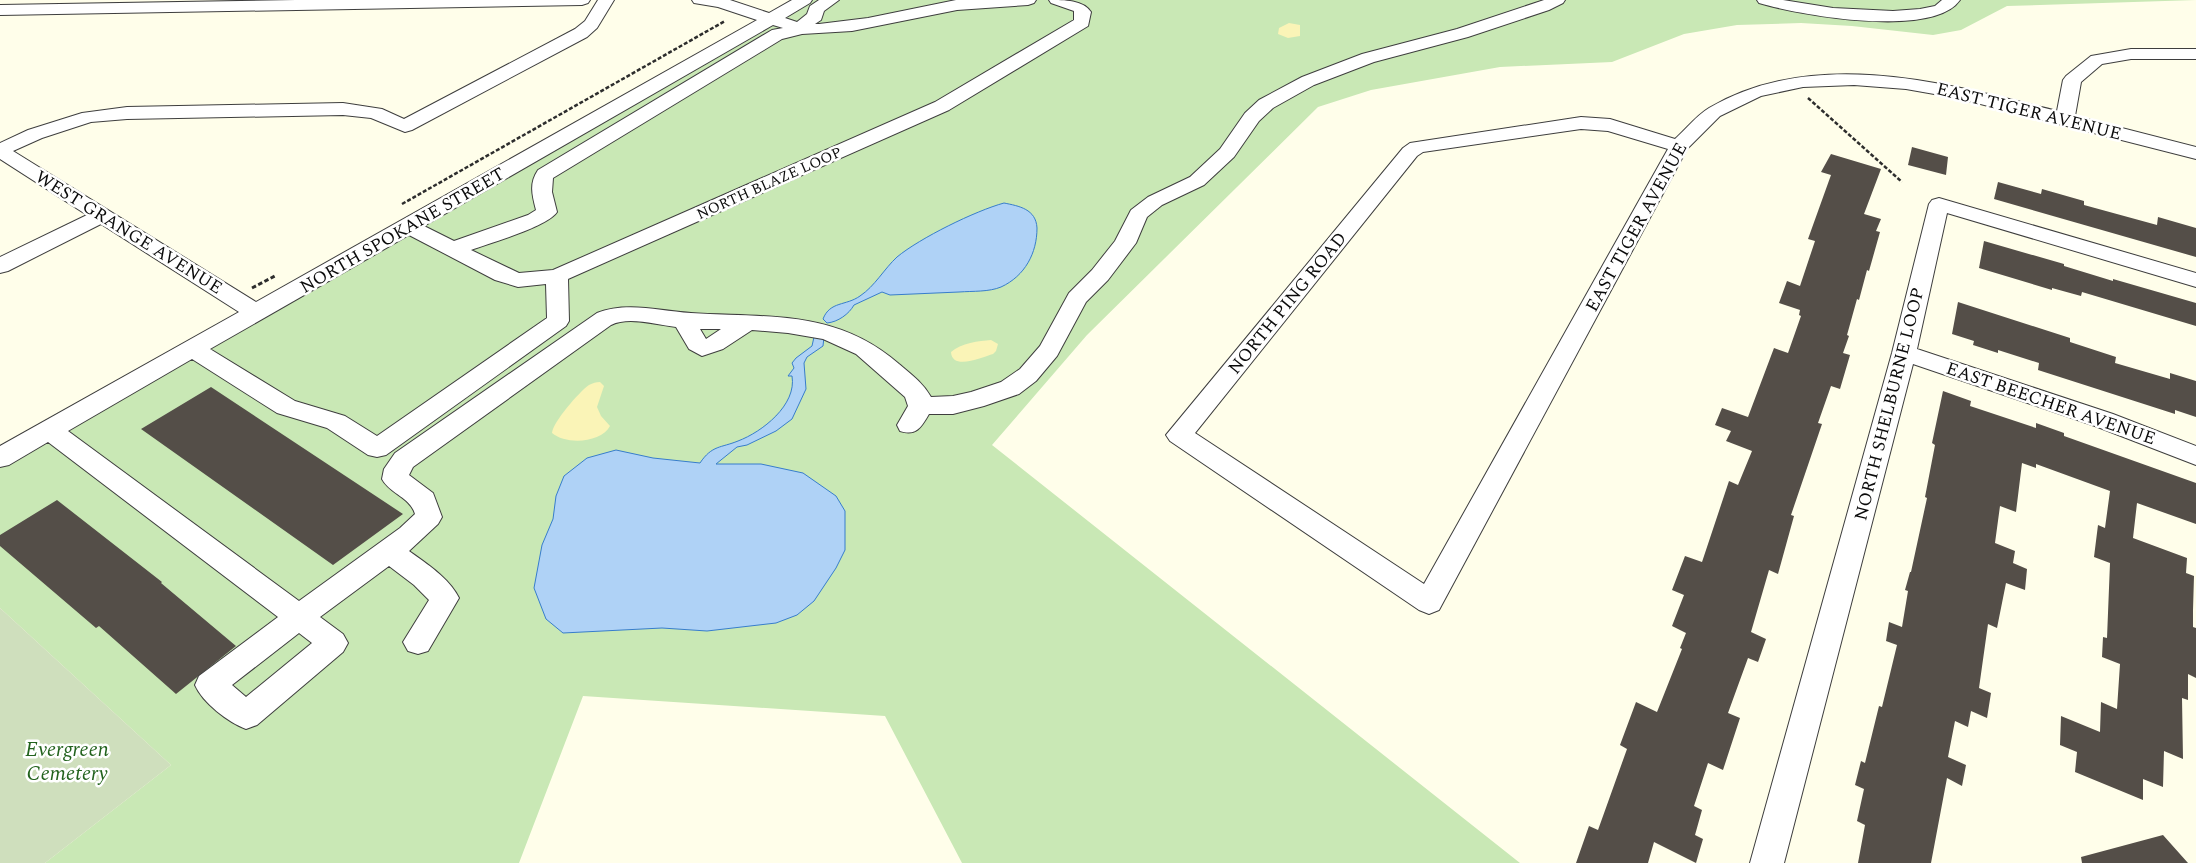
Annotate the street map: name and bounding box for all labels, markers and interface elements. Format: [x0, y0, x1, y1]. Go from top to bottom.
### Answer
street label: EAST TIGER AVENUE [1933, 75, 2124, 148]
street label: EAST TIGER AVENUE [1579, 138, 1694, 317]
street label: NORTH BLAZE LOOP [693, 141, 846, 226]
street label: NORTH SPOKANE STREET [295, 161, 510, 300]
street label: WEST GRANGE AVENUE [30, 164, 228, 301]
street label: NORTH PING ROAD [1221, 226, 1353, 380]
street label: NORTH SHELBURNE LOOP [1847, 285, 1932, 524]
street label: EAST BEECHER AVENUE [1942, 355, 2159, 452]
park label: Evergreen Cemetery [25, 734, 109, 790]

